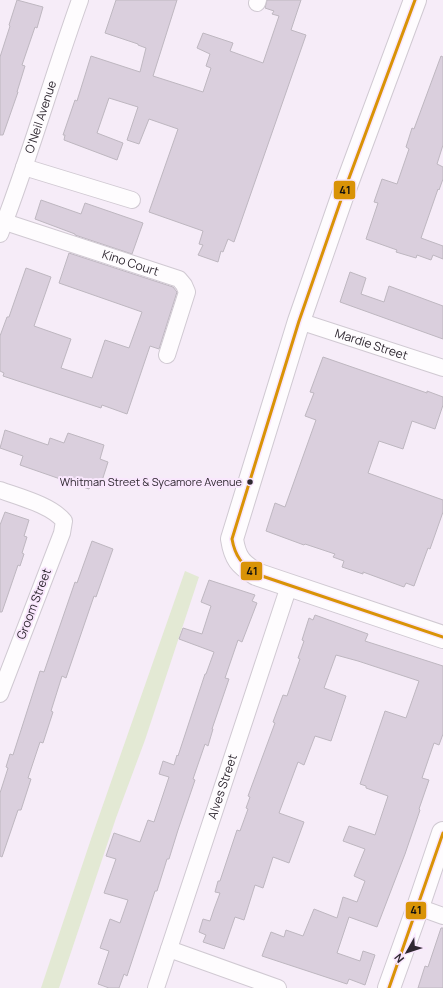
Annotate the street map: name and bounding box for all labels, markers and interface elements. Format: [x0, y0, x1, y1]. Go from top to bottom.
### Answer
street label: O'Neil Avenue [21, 78, 60, 155]
line badge: 41 [333, 180, 356, 200]
text: 41 [339, 182, 351, 197]
street label: Kino Court [100, 245, 161, 280]
street label: Mardie Street [333, 324, 410, 364]
place label: Whitman Street & Sycamore Avenue [60, 474, 243, 489]
marker: Whitman Street & Sycamore Avenue [245, 477, 255, 487]
line badge: 41 [240, 561, 263, 581]
text: 41 [246, 563, 258, 578]
street label: Groom Street [12, 566, 55, 642]
street label: Alves Street [203, 752, 241, 821]
line badge: 41 [405, 901, 427, 920]
text: 41 [410, 902, 422, 917]
north arrow [387, 932, 427, 972]
text: N [390, 951, 407, 966]

